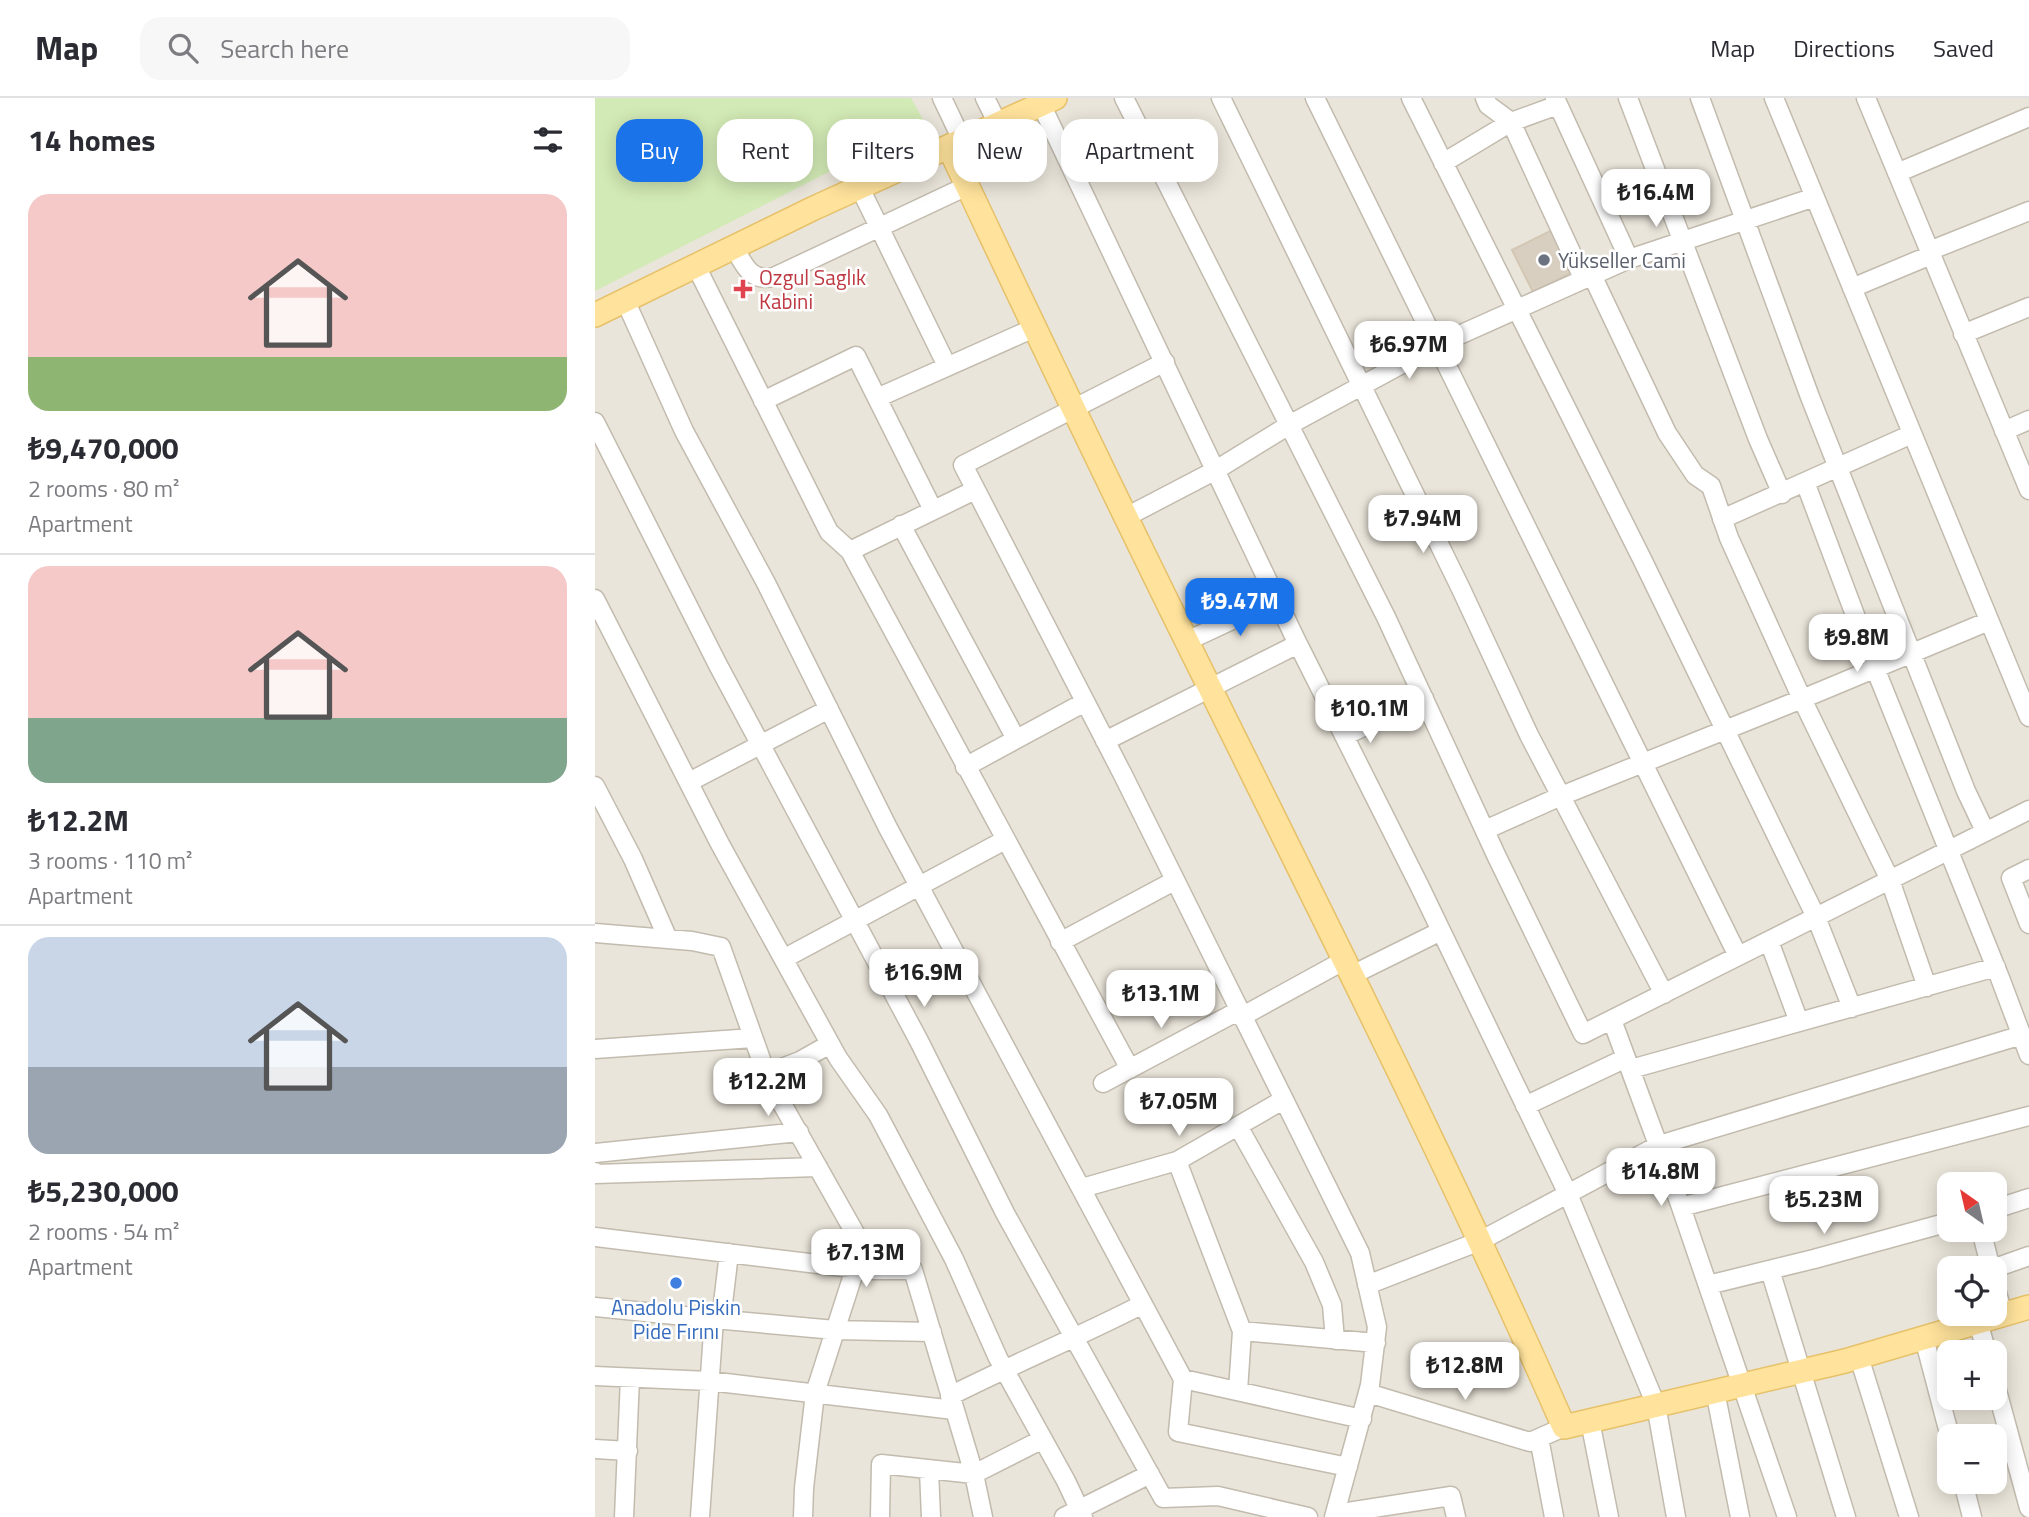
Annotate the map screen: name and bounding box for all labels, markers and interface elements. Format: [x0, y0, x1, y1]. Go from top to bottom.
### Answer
search box [140, 17, 630, 80]
text: Map [35, 23, 98, 73]
icon: search [164, 29, 202, 67]
text: Search here [220, 29, 349, 68]
text: Map [1710, 30, 1755, 66]
text: Directions [1793, 30, 1895, 66]
text: Saved [1933, 30, 1994, 66]
text: 14 homes [28, 117, 155, 163]
chip: Buy [616, 119, 703, 182]
chip: Rent [717, 119, 813, 182]
chip: Filters [827, 119, 939, 182]
chip: New [953, 119, 1047, 182]
chip: Apartment [1061, 119, 1218, 182]
icon: filters [529, 121, 567, 159]
pin: ₺16.4M [1599, 170, 1713, 229]
text: ₺16.4M [1617, 174, 1695, 209]
icon: home [235, 240, 361, 366]
place label: Yükseller Cami [1558, 244, 1686, 276]
marker: Yükseller Cami [1536, 252, 1552, 268]
place label: Ozgul Saglık Kabini [759, 261, 866, 317]
marker: Ozgul Saglık Kabini [733, 279, 753, 299]
pin: ₺6.97M [1352, 322, 1466, 381]
text: ₺6.97M [1370, 326, 1448, 361]
text: ₺9,470,000 [28, 425, 179, 471]
text: 2 rooms · 80 m² [28, 471, 179, 506]
pin: ₺7.94M [1366, 496, 1480, 555]
text: ₺7.94M [1384, 500, 1462, 535]
text: Apartment [28, 506, 133, 541]
pin: ₺9.47M [1183, 578, 1297, 638]
text: ₺9.47M [1201, 583, 1279, 618]
icon: home [235, 612, 361, 738]
pin: ₺9.8M [1808, 614, 1906, 674]
text: ₺9.8M [1825, 619, 1889, 654]
pin: ₺10.1M [1313, 686, 1427, 745]
text: ₺10.1M [1331, 690, 1409, 725]
text: ₺12.2M [28, 797, 129, 843]
text: 3 rooms · 110 m² [28, 843, 192, 878]
text: Apartment [28, 878, 133, 913]
pin: ₺16.9M [867, 950, 981, 1009]
text: ₺16.9M [885, 954, 963, 989]
pin: ₺13.1M [1104, 970, 1218, 1030]
text: ₺13.1M [1122, 975, 1200, 1010]
icon: home [235, 983, 361, 1109]
pin: ₺12.2M [711, 1058, 825, 1118]
text: ₺12.2M [729, 1063, 807, 1098]
pin: ₺7.05M [1122, 1079, 1236, 1138]
text: ₺7.05M [1140, 1083, 1218, 1118]
pin: ₺14.8M [1604, 1148, 1718, 1208]
text: ₺14.8M [1622, 1153, 1700, 1188]
text: ₺5,230,000 [28, 1168, 179, 1214]
north arrow [1937, 1172, 2007, 1242]
map controls [1937, 1172, 2007, 1494]
pin: ₺5.23M [1767, 1176, 1881, 1236]
text: ₺5.23M [1785, 1181, 1863, 1216]
text: 2 rooms · 54 m² [28, 1214, 179, 1249]
pin: ₺7.13M [809, 1230, 923, 1289]
text: ₺7.13M [827, 1234, 905, 1269]
text: Apartment [28, 1249, 133, 1284]
button: locate [1937, 1256, 2007, 1326]
marker: Anadolu Piskin Pide Fırını [668, 1275, 684, 1291]
place label: Anadolu Piskin Pide Fırını [611, 1291, 741, 1347]
button: + [1937, 1340, 2007, 1410]
pin: ₺12.8M [1408, 1342, 1522, 1402]
text: ₺12.8M [1426, 1347, 1504, 1382]
button: − [1937, 1424, 2007, 1494]

